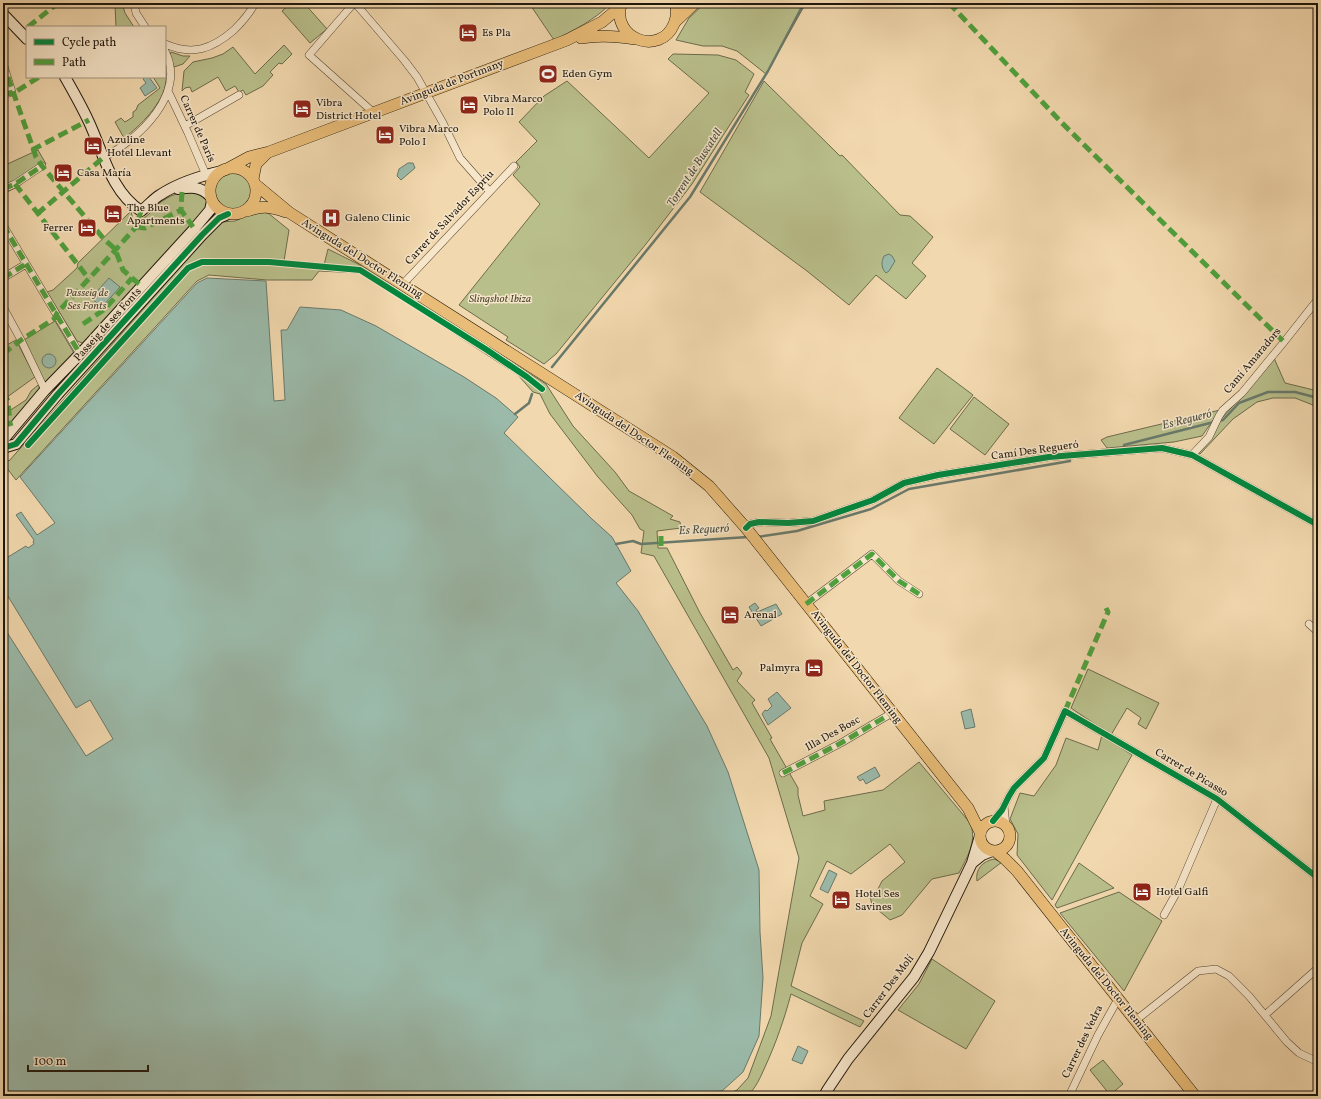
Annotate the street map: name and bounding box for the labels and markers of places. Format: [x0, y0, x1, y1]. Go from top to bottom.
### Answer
hotel icon: Es Pla [457, 22, 479, 44]
place label: Es Pla [482, 26, 511, 41]
sports icon: Eden Gym [537, 63, 559, 85]
place label: Eden Gym [562, 67, 613, 82]
place label: Vibra Marco Polo II [483, 92, 543, 120]
hotel icon: Vibra Marco Polo II [458, 94, 480, 116]
place label: Vibra District Hotel [316, 96, 381, 124]
hotel icon: Vibra District Hotel [291, 98, 313, 120]
place label: Vibra Marco Polo I [399, 122, 459, 150]
hotel icon: Vibra Marco Polo I [374, 124, 396, 146]
place label: Azuline Hotel Llevant [107, 133, 172, 161]
hotel icon: Azuline Hotel Llevant [82, 135, 104, 157]
hotel icon: Casa María [52, 162, 74, 184]
place label: Casa María [77, 166, 132, 181]
place label: The Blue Apartments [127, 201, 185, 229]
hotel icon: The Blue Apartments [102, 203, 124, 225]
hospital icon: Galeno Clinic [320, 207, 342, 229]
place label: Galeno Clinic [345, 211, 410, 226]
hotel icon: Ferrer [76, 217, 98, 239]
place label: Ferrer [43, 221, 73, 236]
hotel icon: Arenal [719, 604, 741, 626]
place label: Arenal [744, 608, 777, 623]
hotel icon: Palmyra [803, 657, 825, 679]
place label: Palmyra [760, 661, 801, 676]
hotel icon: Hotel Galfi [1131, 881, 1153, 903]
place label: Hotel Galfi [1156, 885, 1208, 900]
place label: Hotel Ses Savines [855, 887, 900, 915]
hotel icon: Hotel Ses Savines [830, 889, 852, 911]

